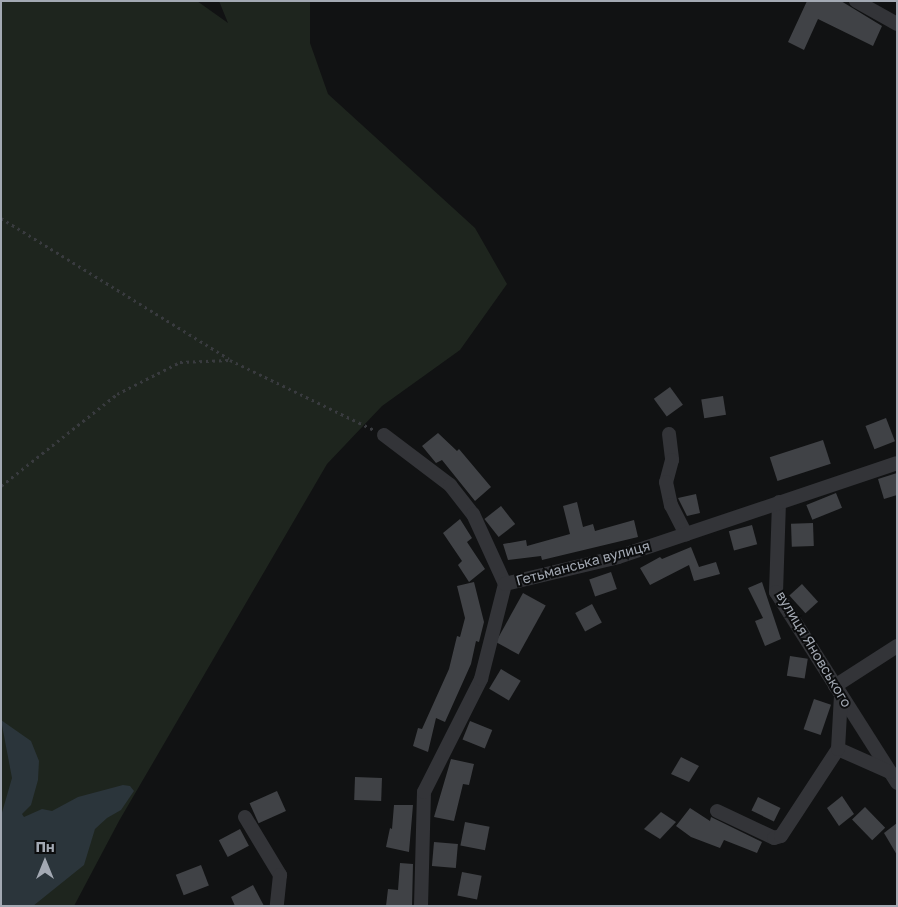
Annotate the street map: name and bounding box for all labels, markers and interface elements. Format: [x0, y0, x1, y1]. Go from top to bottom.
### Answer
street label: Гетьманська вулиця [514, 537, 652, 589]
street label: вулиця Яновського [773, 588, 855, 710]
north arrow [20, 837, 70, 887]
text: Пн [35, 838, 55, 855]

